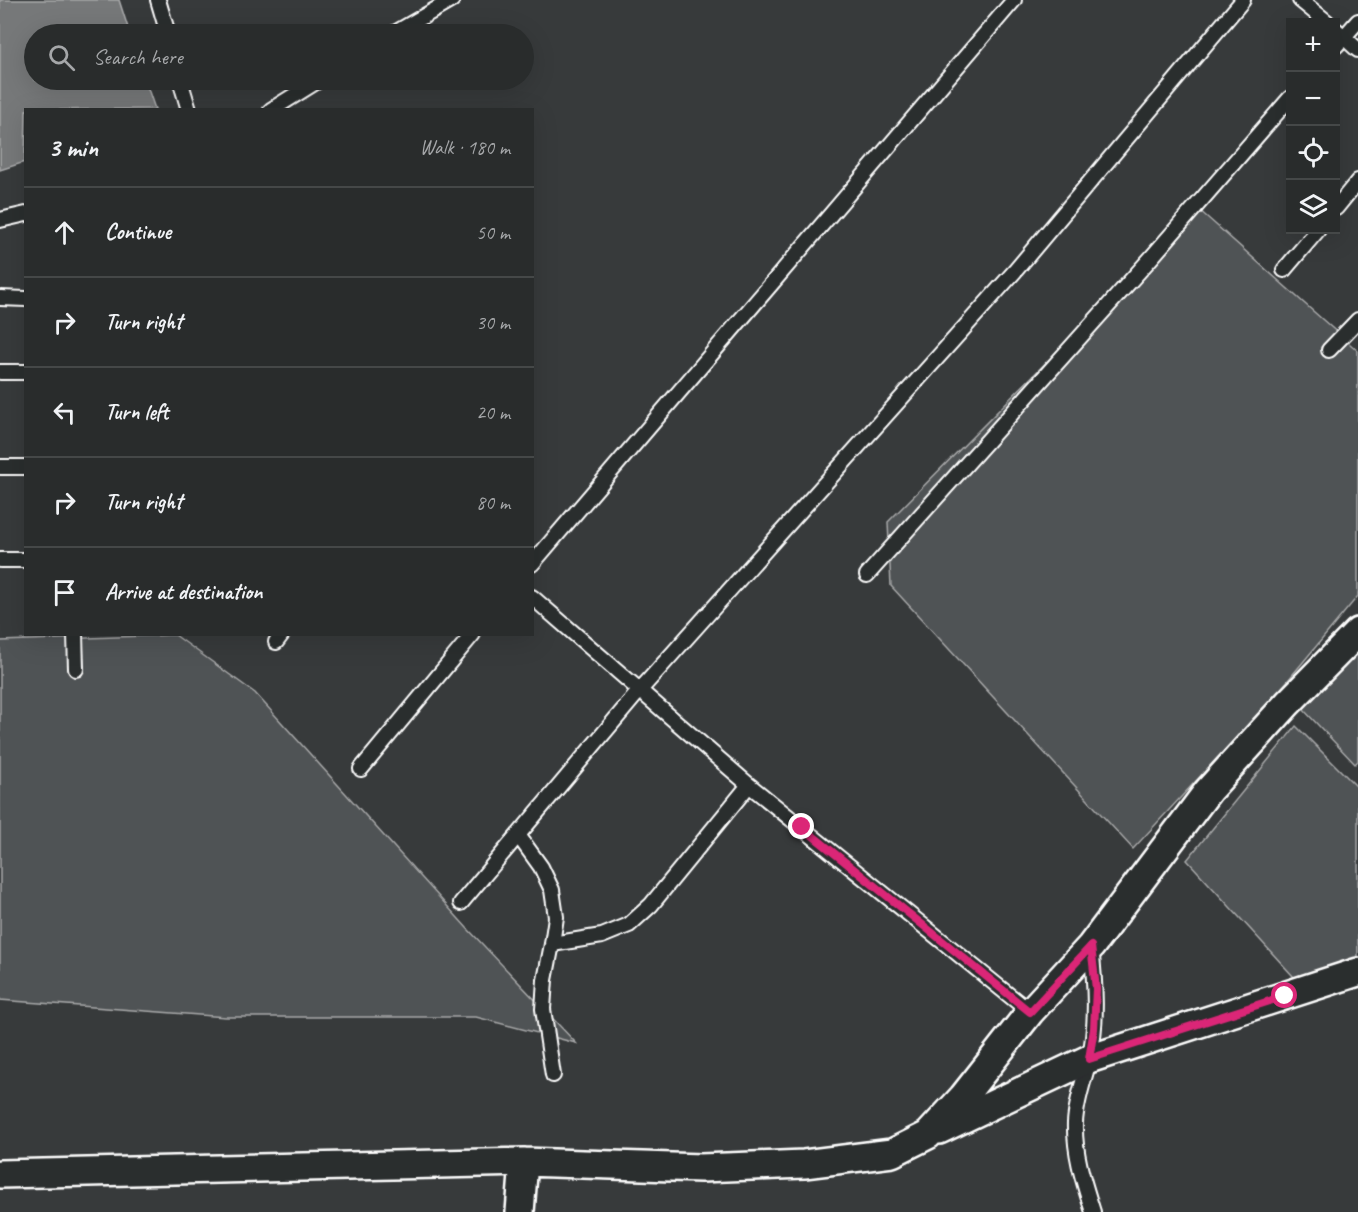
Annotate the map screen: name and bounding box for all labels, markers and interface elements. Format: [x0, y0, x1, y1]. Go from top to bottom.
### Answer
map controls [1286, 18, 1340, 234]
button: + [1286, 18, 1340, 72]
search box [24, 24, 534, 90]
icon: search [45, 41, 78, 74]
text: Search here [93, 43, 183, 71]
button: − [1286, 72, 1340, 126]
button: locate [1286, 126, 1340, 180]
text: 3 min [48, 131, 98, 164]
text: Walk · 180 m [420, 135, 510, 160]
button: layers [1286, 180, 1340, 234]
icon: ahead [48, 216, 81, 249]
text: Continue [105, 218, 171, 246]
text: 50 m [476, 220, 510, 245]
icon: right [48, 306, 81, 339]
text: Turn right [105, 308, 182, 336]
text: 30 m [476, 310, 510, 335]
icon: left [48, 396, 81, 429]
text: Turn left [105, 398, 169, 426]
text: 20 m [476, 400, 510, 425]
icon: right [48, 486, 81, 519]
text: Turn right [105, 488, 182, 516]
text: 80 m [476, 490, 510, 515]
icon: arrive [48, 576, 81, 609]
text: Arrive at destination [105, 578, 262, 606]
route end [788, 813, 814, 839]
route start [1271, 982, 1297, 1008]

